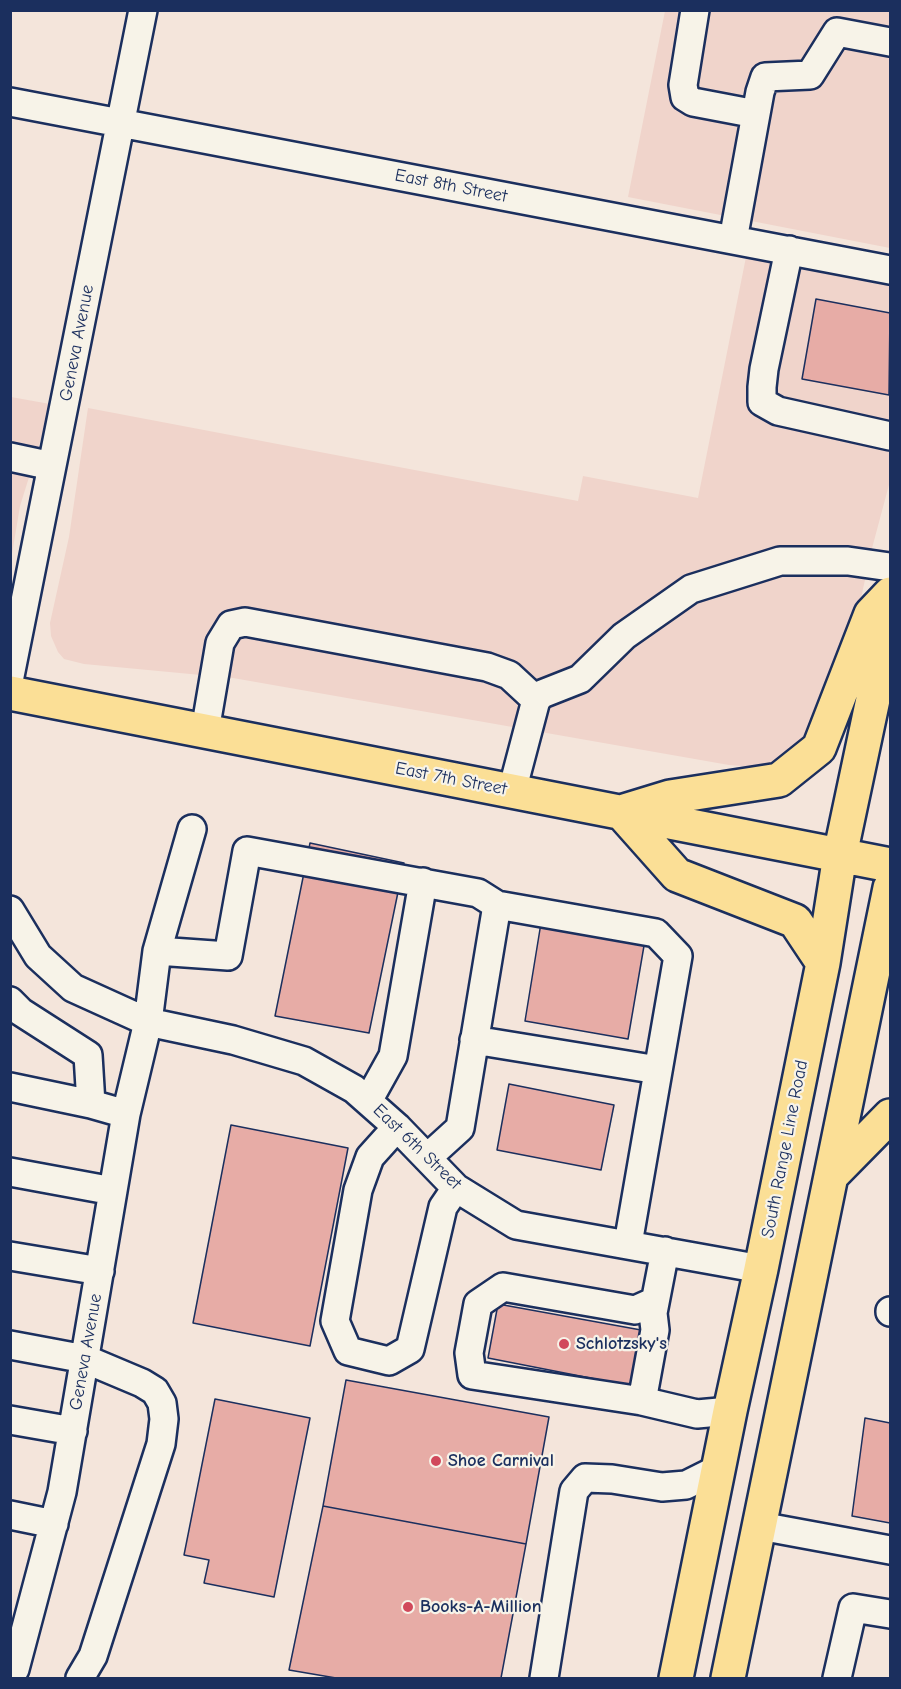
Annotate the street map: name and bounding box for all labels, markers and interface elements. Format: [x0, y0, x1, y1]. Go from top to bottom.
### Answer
street label: East 8th Street [393, 165, 509, 207]
street label: Geneva Avenue [55, 283, 99, 403]
street label: East 7th Street [393, 758, 509, 800]
street label: South Range Line Road [757, 1058, 813, 1240]
street label: East 6th Street [368, 1099, 466, 1195]
street label: Geneva Avenue [65, 1292, 107, 1412]
place label: Schlotzsky's [576, 1333, 667, 1355]
marker: Schlotzsky's [557, 1337, 571, 1351]
place label: Shoe Carnival [448, 1450, 554, 1472]
marker: Shoe Carnival [429, 1454, 443, 1468]
place label: Books-A-Million [420, 1596, 541, 1618]
marker: Books-A-Million [401, 1600, 415, 1614]

